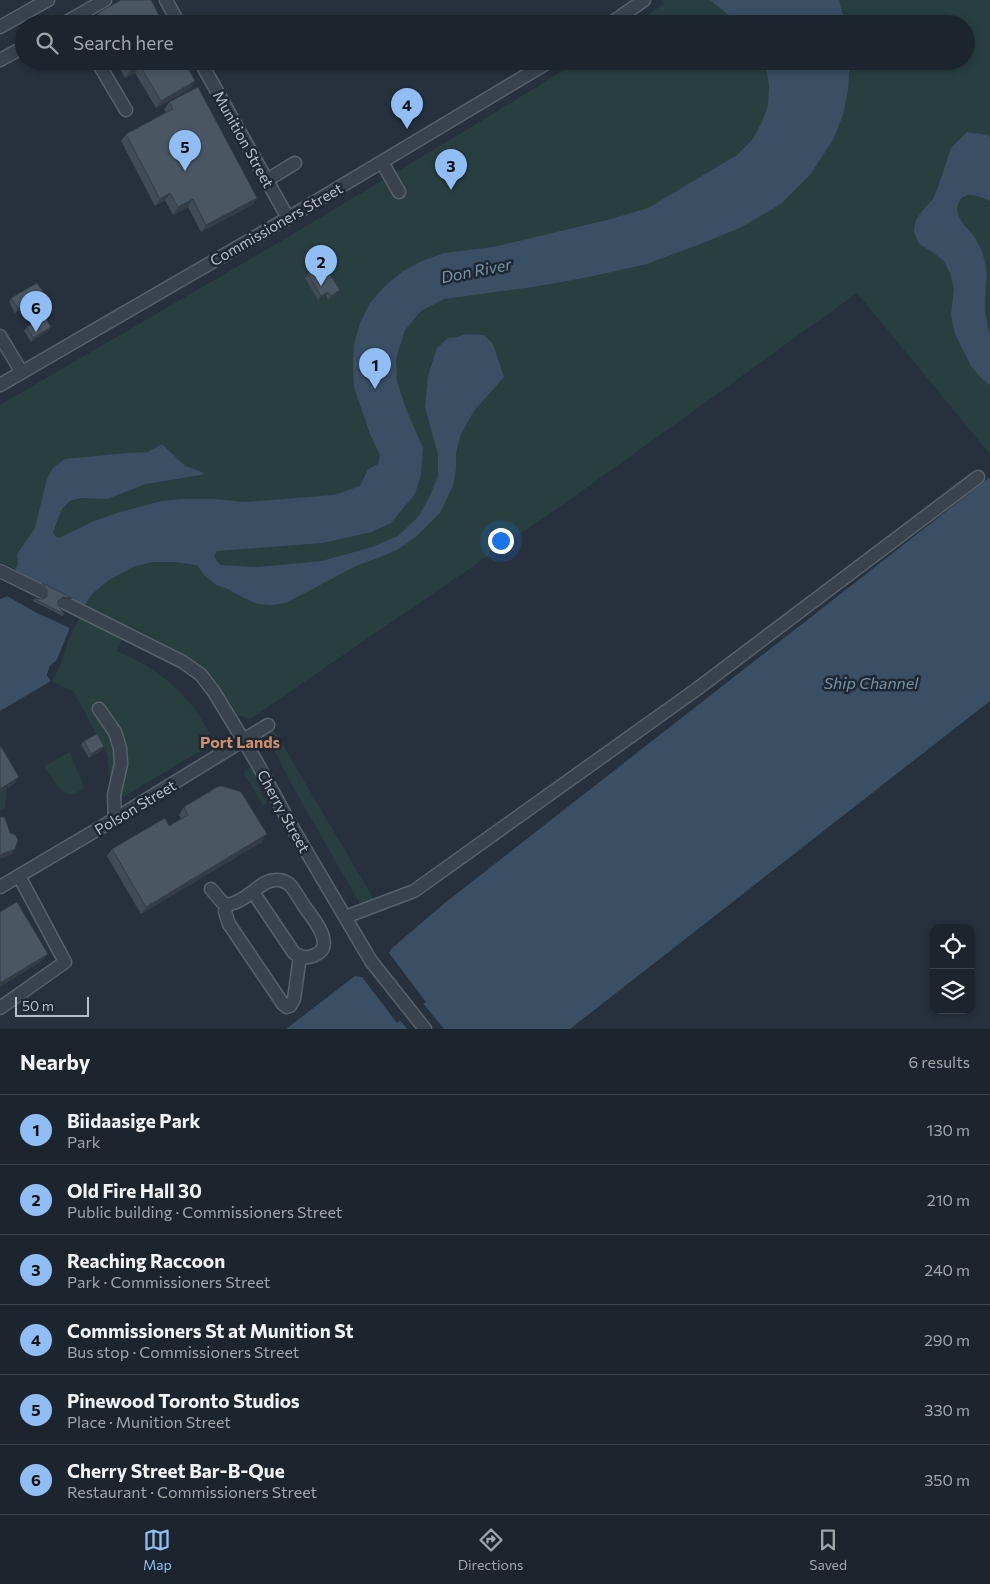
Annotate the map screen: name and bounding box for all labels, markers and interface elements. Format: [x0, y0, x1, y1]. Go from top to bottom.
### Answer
search box [15, 15, 975, 70]
icon: search [33, 29, 61, 57]
text: Search here [73, 31, 173, 54]
street label: Munition Street [210, 87, 278, 191]
pin: 4 [391, 88, 423, 129]
pin: 5 [169, 130, 201, 171]
pin: 3 [435, 149, 467, 190]
street label: Commissioners Street [207, 179, 345, 269]
pin: 2 [305, 245, 337, 286]
water label: Don River [439, 254, 513, 286]
pin: 6 [20, 291, 52, 332]
pin: 1 [359, 348, 391, 389]
your location [488, 528, 514, 554]
water label: Ship Channel [824, 673, 919, 692]
district label: Port Lands [200, 732, 280, 751]
street label: Cherry Street [254, 766, 314, 856]
street label: Polson Street [91, 776, 179, 838]
map controls [930, 924, 975, 1014]
button: locate [930, 924, 975, 969]
button: layers [930, 969, 975, 1014]
scale bar [15, 994, 89, 1017]
text: 50 m [22, 997, 54, 1014]
text: Nearby [20, 1049, 90, 1074]
text: 6 results [909, 1052, 970, 1071]
text: Biidaasige Park [67, 1109, 200, 1132]
text: 1 [32, 1120, 40, 1139]
text: 130 m [927, 1120, 970, 1139]
text: Park [67, 1132, 100, 1151]
text: Old Fire Hall 30 [67, 1179, 202, 1202]
text: 2 [31, 1190, 41, 1209]
text: 210 m [927, 1190, 970, 1209]
text: Public building · Commissioners Street [67, 1202, 342, 1221]
text: Reaching Raccoon [67, 1249, 225, 1272]
text: 3 [31, 1260, 41, 1279]
text: 240 m [924, 1260, 970, 1279]
text: Park · Commissioners Street [67, 1272, 270, 1291]
text: Commissioners St at Munition St [67, 1319, 354, 1342]
text: 4 [31, 1330, 41, 1349]
text: 290 m [924, 1330, 970, 1349]
text: Bus stop · Commissioners Street [67, 1342, 299, 1361]
text: Pinewood Toronto Studios [67, 1389, 300, 1412]
text: 5 [31, 1400, 41, 1419]
text: 330 m [924, 1400, 970, 1419]
text: Place · Munition Street [67, 1412, 231, 1431]
text: Cherry Street Bar-B-Que [67, 1459, 285, 1482]
text: 6 [31, 1470, 41, 1489]
text: 350 m [924, 1470, 970, 1489]
text: Restaurant · Commissioners Street [67, 1482, 317, 1501]
tab: Map [143, 1526, 172, 1573]
tab: Directions [458, 1526, 523, 1573]
tab: Saved [809, 1526, 847, 1573]

